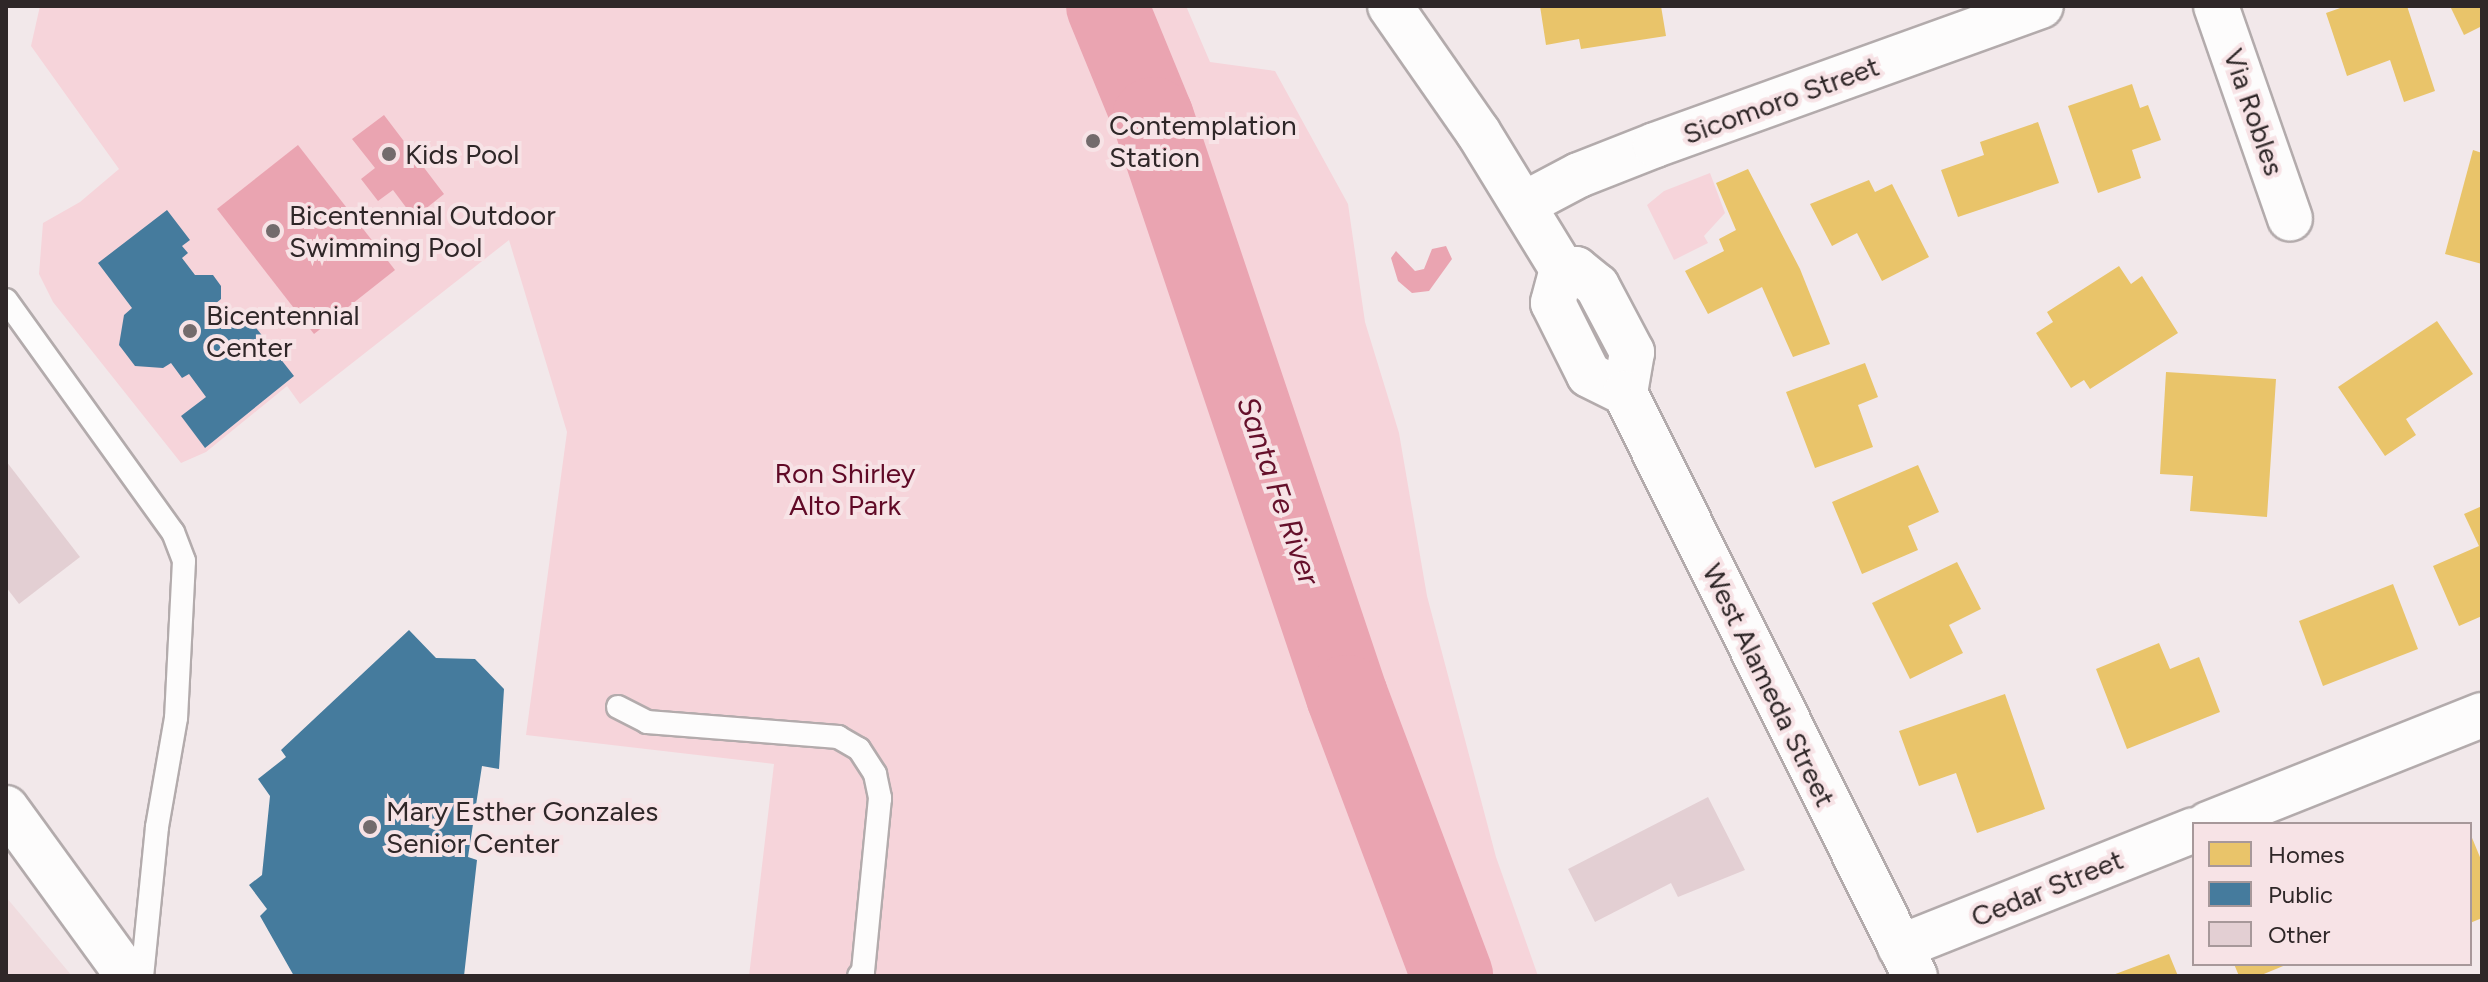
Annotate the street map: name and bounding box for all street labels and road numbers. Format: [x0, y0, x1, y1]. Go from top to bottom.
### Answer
street label: Via Robles [2217, 44, 2291, 180]
street label: Sicomoro Street [1678, 49, 1884, 151]
street label: West Alameda Street [1696, 558, 1842, 812]
street label: Cedar Street [1966, 842, 2128, 934]

